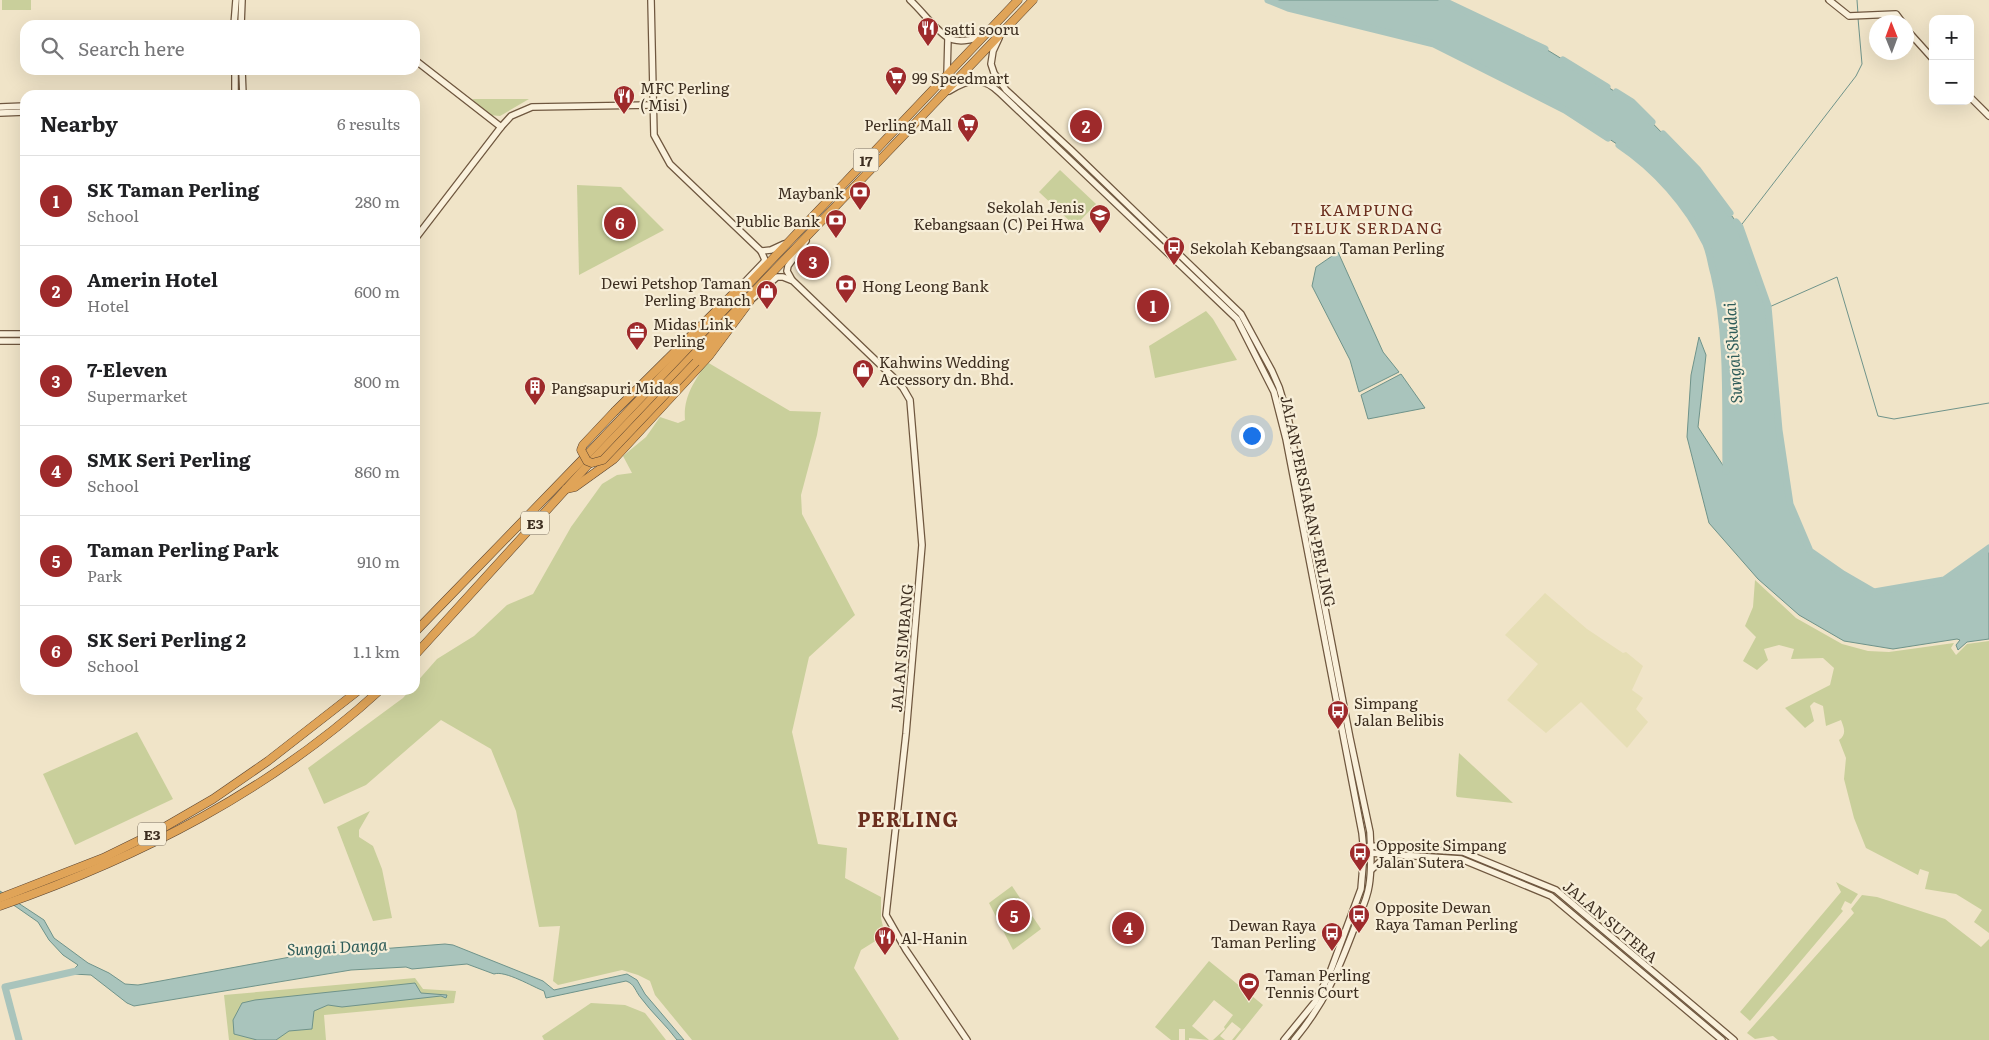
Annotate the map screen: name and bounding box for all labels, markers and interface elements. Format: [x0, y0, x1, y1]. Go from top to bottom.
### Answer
north arrow [1869, 15, 1914, 60]
map controls [1929, 15, 1974, 105]
button: + [1929, 15, 1974, 60]
restaurant icon: satti sooru [916, 16, 940, 47]
place label: satti sooru [944, 17, 1020, 40]
search box [20, 20, 420, 75]
icon: search [38, 34, 66, 62]
text: Search here [78, 34, 185, 62]
button: − [1929, 60, 1974, 105]
supermarket icon: 99 Speedmart [884, 65, 908, 96]
place label: 99 Speedmart [912, 66, 1009, 89]
place label: MFC Perling ( Misi ) [640, 76, 730, 116]
restaurant icon: MFC Perling ( Misi ) [612, 84, 636, 115]
text: Nearby [40, 107, 118, 138]
pin: 2 [1070, 107, 1102, 145]
text: 6 results [337, 111, 400, 135]
supermarket icon: Perling Mall [956, 112, 980, 143]
place label: Perling Mall [864, 113, 952, 136]
road number: 17 [854, 148, 878, 172]
text: SK Taman Perling [87, 175, 259, 203]
bank icon: Maybank [848, 180, 872, 211]
place label: Maybank [778, 181, 845, 204]
text: 1 [53, 189, 59, 213]
text: 280 m [355, 189, 400, 213]
place label: Sekolah Jenis Kebangsaan (C) Pei Hwa [913, 195, 1085, 235]
district label: KAMPUNG TELUK SERDANG [1291, 197, 1443, 239]
text: School [87, 203, 139, 227]
school or university icon: Sekolah Jenis Kebangsaan (C) Pei Hwa [1088, 203, 1112, 234]
pin: 6 [604, 204, 636, 242]
bank icon: Public Bank [824, 208, 848, 239]
place label: Public Bank [735, 209, 821, 232]
bus stop icon: Sekolah Kebangsaan Taman Perling [1162, 235, 1186, 266]
place label: Sekolah Kebangsaan Taman Perling [1190, 236, 1445, 259]
pin: 3 [797, 243, 829, 281]
text: Amerin Hotel [87, 265, 218, 293]
place label: Dewi Petshop Taman Perling Branch [601, 271, 751, 311]
bank icon: Hong Leong Bank [834, 273, 858, 304]
place label: Hong Leong Bank [862, 274, 989, 297]
text: 2 [52, 279, 60, 303]
text: 600 m [354, 279, 400, 303]
shop icon: Dewi Petshop Taman Perling Branch [755, 279, 779, 310]
pin: 1 [1137, 287, 1169, 325]
text: Hotel [87, 293, 129, 317]
water label: Sungai Skudai [1716, 301, 1747, 404]
place label: Midas Link Perling [653, 312, 734, 352]
office icon: Midas Link Perling [625, 320, 649, 351]
place label: Kahwins Wedding Accessory dn. Bhd. [879, 350, 1014, 390]
text: 7-Eleven [87, 355, 168, 383]
shop icon: Kahwins Wedding Accessory dn. Bhd. [851, 358, 875, 389]
text: 3 [52, 369, 60, 393]
text: 800 m [354, 369, 400, 393]
building icon: Pangsapuri Midas [523, 375, 547, 406]
place label: Pangsapuri Midas [551, 376, 678, 399]
text: Supermarket [87, 383, 187, 407]
street label: JALAN PERSIARAN PERLING [1275, 393, 1343, 609]
your location [1239, 423, 1265, 449]
text: SMK Seri Perling [87, 445, 251, 473]
text: 4 [51, 459, 61, 483]
text: 860 m [355, 459, 400, 483]
text: School [87, 473, 139, 497]
road number: E3 [521, 512, 549, 534]
text: Taman Perling Park [87, 535, 279, 563]
text: 5 [52, 549, 60, 573]
text: 910 m [357, 549, 400, 573]
text: Park [87, 563, 122, 587]
street label: JALAN SIMBANG [884, 583, 918, 713]
text: SK Seri Perling 2 [87, 625, 246, 653]
text: 6 [51, 639, 61, 663]
text: 1.1 km [353, 639, 400, 663]
text: School [87, 653, 139, 677]
place label: Simpang Jalan Belibis [1354, 691, 1444, 731]
bus stop icon: Simpang Jalan Belibis [1326, 699, 1350, 730]
district label: PERLING [857, 803, 959, 833]
road number: E3 [138, 822, 166, 846]
place label: Opposite Simpang Jalan Sutera [1376, 833, 1507, 873]
bus stop icon: Opposite Simpang Jalan Sutera [1348, 841, 1372, 872]
street label: JALAN SUTERA [1558, 874, 1664, 968]
place label: Opposite Dewan Raya Taman Perling [1375, 895, 1518, 935]
pin: 5 [998, 897, 1030, 935]
bus stop icon: Opposite Dewan Raya Taman Perling [1347, 903, 1371, 934]
pin: 4 [1112, 909, 1144, 947]
place label: Dewan Raya Taman Perling [1211, 913, 1317, 953]
bus stop icon: Dewan Raya Taman Perling [1320, 921, 1344, 952]
restaurant icon: Al-Hanin [873, 925, 897, 956]
place label: Al-Hanin [901, 926, 968, 949]
water label: Sungai Danga [286, 931, 389, 961]
place label: Taman Perling Tennis Court [1265, 963, 1371, 1003]
sports icon: Taman Perling Tennis Court [1237, 971, 1261, 1002]

